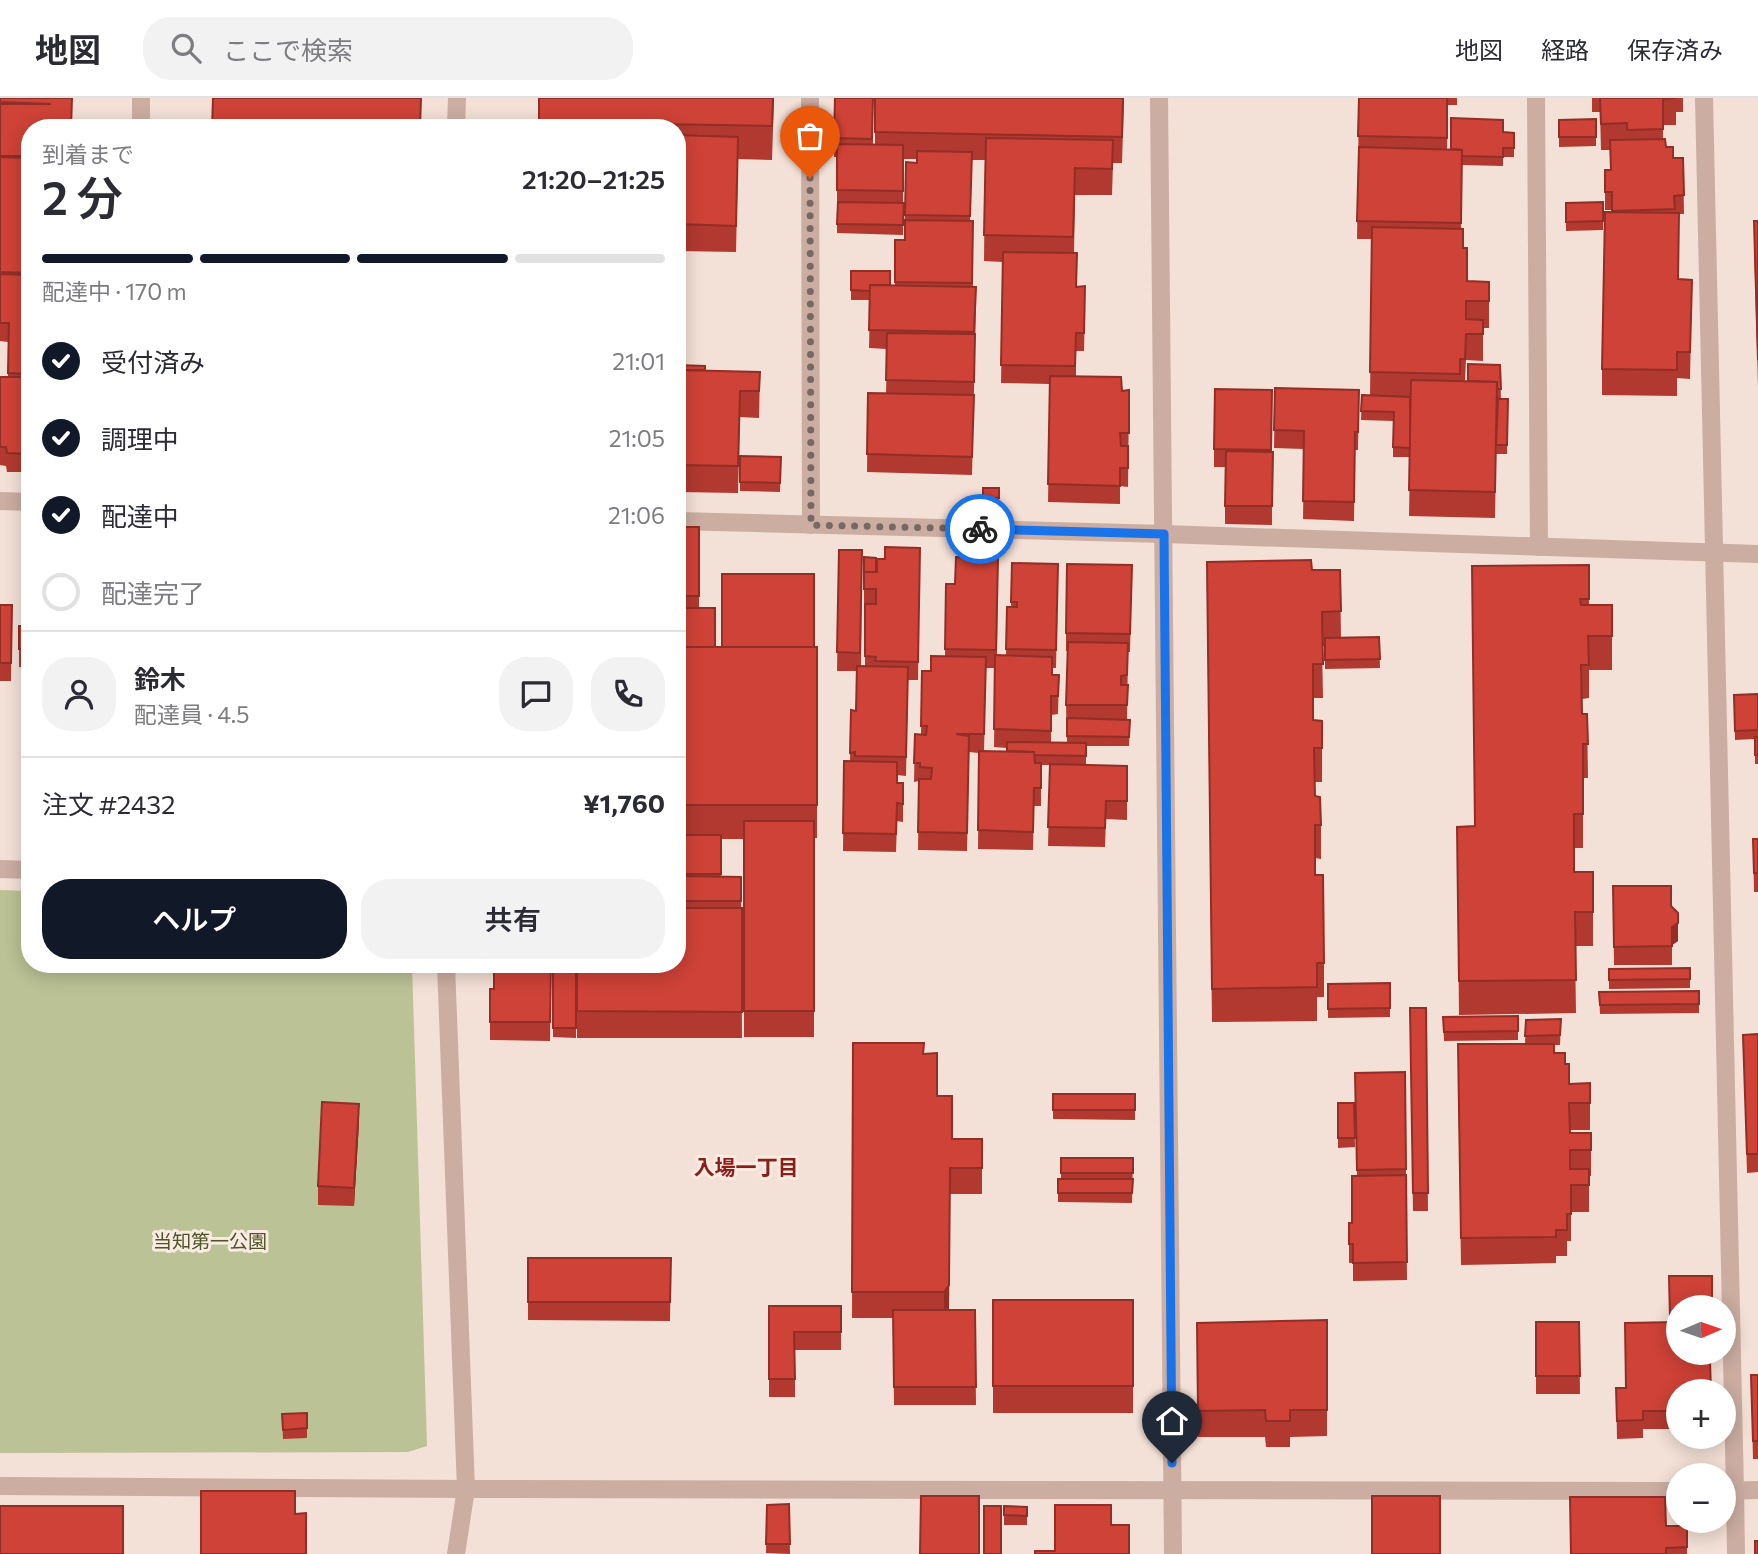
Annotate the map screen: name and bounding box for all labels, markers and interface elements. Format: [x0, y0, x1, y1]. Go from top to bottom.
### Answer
search box [143, 17, 633, 80]
text: 地図 [35, 28, 101, 69]
icon: search [167, 29, 205, 67]
text: ここで検索 [223, 34, 353, 65]
text: 地図 [1455, 35, 1503, 64]
text: 経路 [1541, 35, 1589, 64]
text: 保存済み [1627, 35, 1723, 64]
pin [780, 106, 840, 178]
icon: bag [791, 117, 829, 155]
text: 到着まで [42, 140, 134, 168]
text: 21:20–21:25 [522, 163, 665, 194]
text: 2 分 [42, 168, 123, 224]
text: 配達中 · 170 m [42, 277, 187, 305]
icon: check [42, 342, 80, 380]
text: 受付済み [101, 346, 205, 377]
text: 21:01 [612, 347, 665, 375]
icon: check [42, 419, 80, 457]
text: 調理中 [101, 423, 179, 454]
text: 21:05 [609, 424, 665, 452]
courier [945, 494, 1015, 564]
icon: check [42, 496, 80, 534]
text: 配達中 [101, 500, 179, 531]
text: 21:06 [608, 501, 665, 529]
icon: bike [961, 510, 999, 548]
text: 配達完了 [101, 577, 205, 608]
button: person [42, 657, 116, 731]
button: chat [499, 657, 573, 731]
button: phone [591, 657, 665, 731]
text: 鈴木 [134, 663, 186, 694]
text: 配達員 · 4.5 [134, 700, 250, 728]
text: ¥1,760 [583, 787, 665, 818]
text: 注文 #2432 [42, 788, 175, 819]
button: ヘルプ [42, 879, 347, 959]
button: 共有 [361, 879, 665, 959]
district label: 入場一丁目 [694, 1154, 799, 1179]
park label: 当知第一公園 [153, 1229, 267, 1252]
north arrow [1666, 1295, 1736, 1365]
map controls [1666, 1295, 1736, 1533]
button: + [1666, 1379, 1736, 1449]
pin [1142, 1391, 1202, 1463]
icon: home [1153, 1402, 1191, 1440]
button: − [1666, 1463, 1736, 1533]

